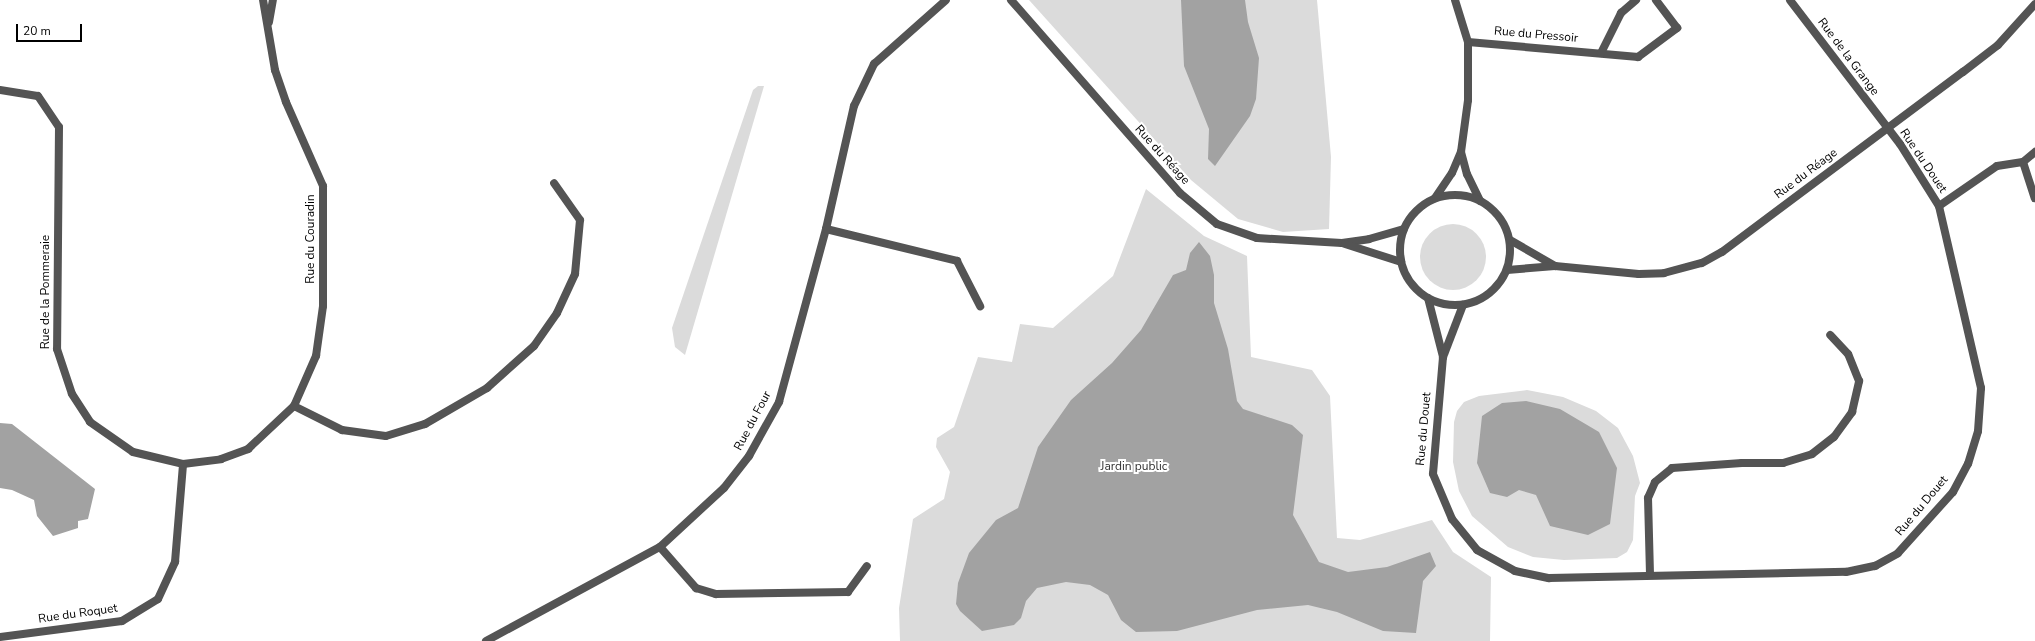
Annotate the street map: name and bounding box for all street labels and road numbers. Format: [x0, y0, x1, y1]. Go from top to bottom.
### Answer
street label: Rue de la Grange [1814, 15, 1882, 99]
street label: Rue du Pressoir [1493, 24, 1579, 46]
street label: Rue du Réage [1132, 122, 1192, 188]
street label: Rue du Douet [1896, 126, 1950, 196]
street label: Rue du Réage [1772, 146, 1840, 202]
street label: Rue du Couradin [304, 194, 318, 284]
street label: Rue de la Pommeraie [39, 235, 53, 349]
street label: Rue du Four [731, 389, 775, 453]
street label: Rue du Douet [1414, 392, 1434, 466]
street label: Rue du Douet [1893, 473, 1951, 539]
street label: Rue du Roquet [37, 601, 119, 627]

